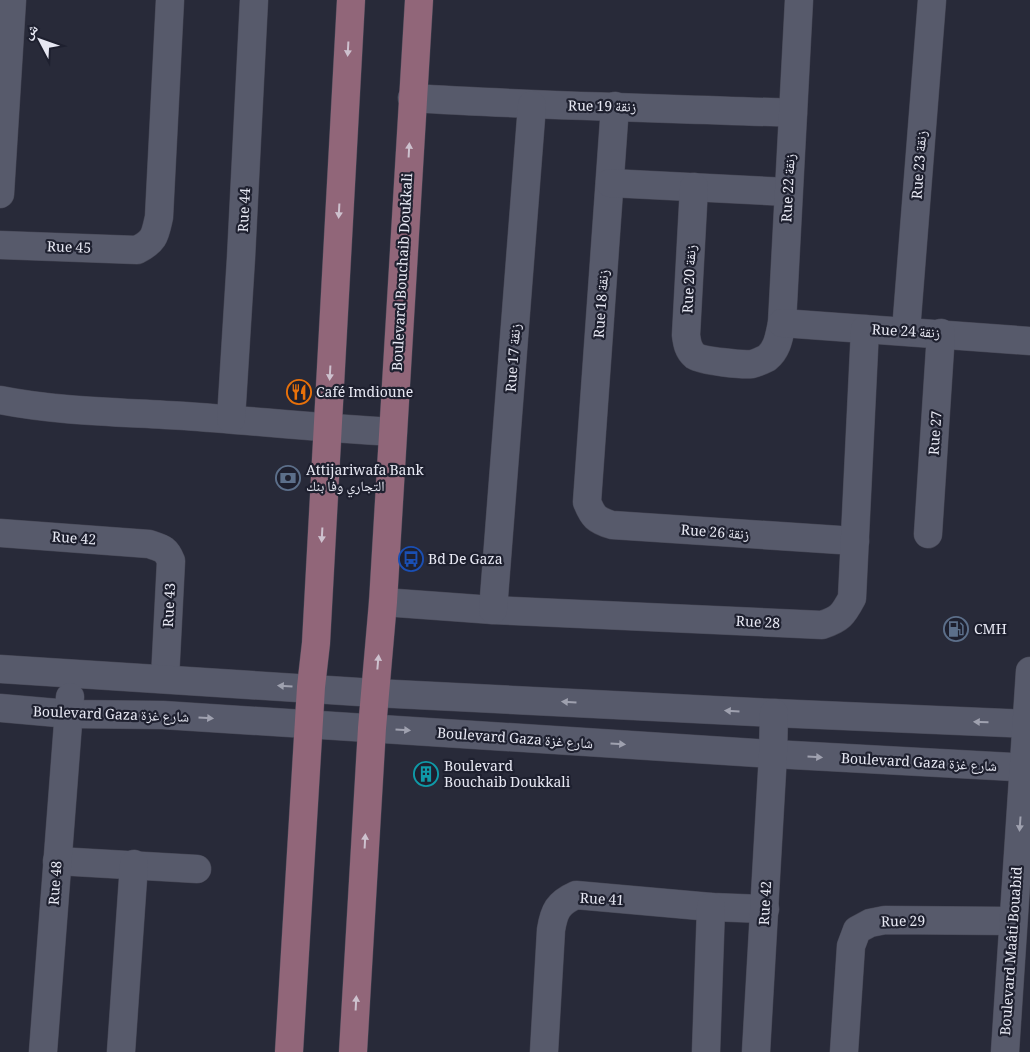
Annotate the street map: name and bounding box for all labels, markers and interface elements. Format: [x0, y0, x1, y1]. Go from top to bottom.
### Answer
north arrow [15, 15, 65, 65]
text: ش [18, 19, 46, 46]
one-way arrow [343, 41, 351, 57]
street label: Rue 19 زنقة [568, 95, 636, 121]
street label: Rue 23 زنقة [907, 130, 935, 200]
one-way arrow [405, 142, 413, 158]
street label: Rue 22 زنقة [776, 153, 804, 223]
street label: Boulevard Bouchaib Doukkali [387, 172, 421, 372]
street label: Rue 44 [233, 187, 259, 233]
one-way arrow [335, 203, 343, 219]
street label: Rue 45 [46, 236, 91, 262]
street label: Rue 20 زنقة [677, 244, 705, 314]
street label: Rue 18 زنقة [589, 269, 617, 339]
street label: Rue 24 زنقة [871, 319, 941, 347]
street label: Rue 17 زنقة [501, 323, 529, 393]
one-way arrow [326, 365, 334, 381]
restaurant icon: Café Imdioune [286, 379, 312, 405]
place label: Café Imdioune [316, 382, 413, 406]
street label: Rue 27 [923, 410, 951, 456]
place label: Attijariwafa Bank التجاري وفا بنك [306, 460, 425, 500]
bank icon: Attijariwafa Bank التجاري وفا بنك [275, 465, 301, 491]
street label: Rue 26 زنقة [680, 520, 750, 548]
street label: Rue 42 [51, 526, 97, 554]
one-way arrow [317, 528, 325, 544]
bus stop icon: Bd De Gaza [398, 546, 424, 572]
place label: Bd De Gaza [428, 549, 503, 573]
street label: Rue 43 [158, 582, 184, 628]
street label: Rue 28 [735, 611, 781, 637]
fuel station icon: CMH [943, 616, 969, 642]
place label: CMH [974, 619, 1007, 643]
one-way arrow [374, 653, 382, 669]
one-way arrow [276, 681, 292, 689]
one-way arrow [561, 698, 577, 706]
street label: Boulevard Gaza شارع غزة [32, 701, 189, 731]
one-way arrow [723, 706, 739, 714]
one-way arrow [198, 714, 214, 722]
one-way arrow [973, 717, 989, 725]
street label: Boulevard Gaza شارع غزة [436, 723, 594, 757]
one-way arrow [395, 727, 411, 735]
one-way arrow [610, 741, 626, 749]
street label: Boulevard Gaza شارع غزة [840, 748, 998, 780]
one-way arrow [807, 753, 823, 761]
place label: Boulevard Bouchaib Doukkali [444, 756, 571, 796]
building icon: Boulevard Bouchaib Doukkali [413, 761, 439, 787]
one-way arrow [1015, 817, 1023, 833]
one-way arrow [362, 833, 370, 849]
street label: Rue 48 [43, 860, 71, 906]
street label: Boulevard Maâti Bouabid [995, 865, 1030, 1036]
street label: Rue 42 [754, 880, 780, 926]
street label: Rue 41 [579, 888, 625, 914]
street label: Rue 29 [881, 911, 925, 935]
one-way arrow [352, 995, 360, 1011]

